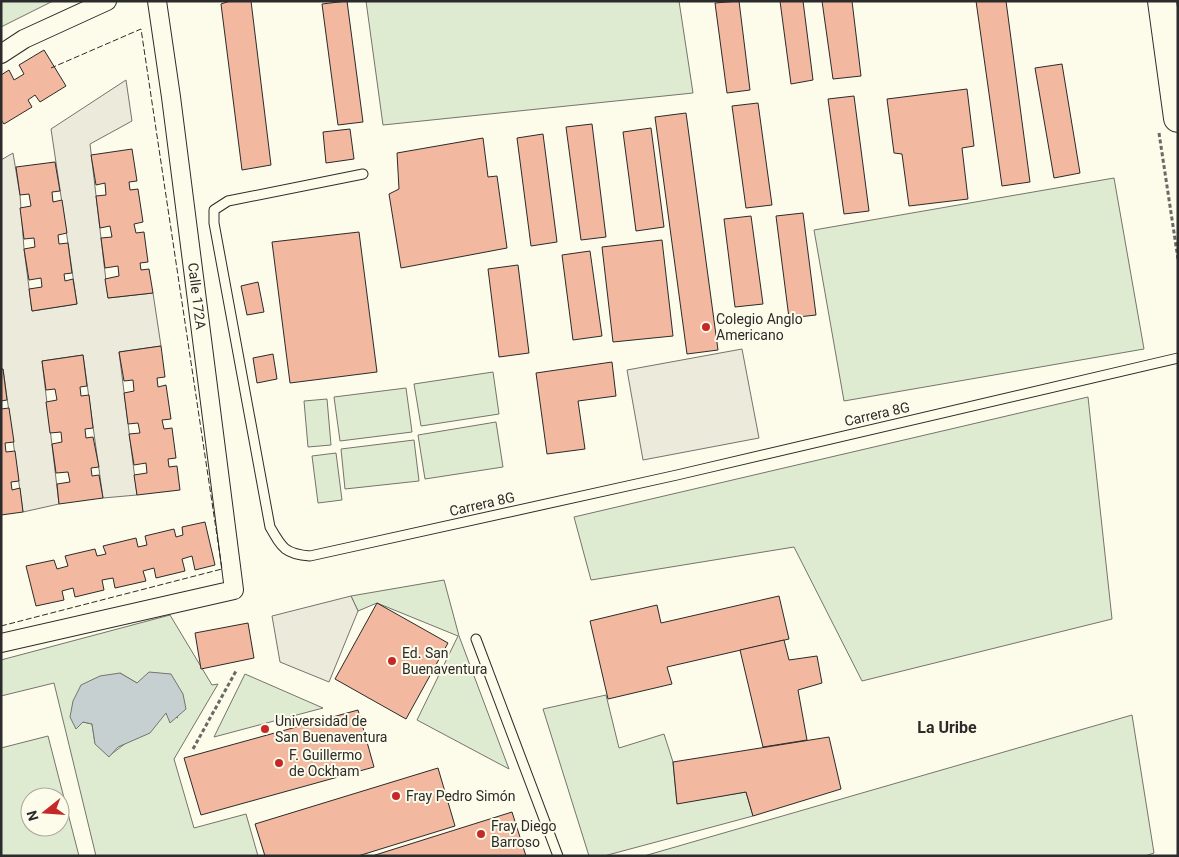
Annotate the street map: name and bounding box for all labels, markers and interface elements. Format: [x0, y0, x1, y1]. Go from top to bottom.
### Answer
street label: Calle 172A [185, 262, 209, 330]
place label: Colegio Anglo Americano [716, 311, 803, 343]
marker: Colegio Anglo Americano [700, 321, 712, 333]
street label: Carrera 8G [843, 399, 911, 429]
street label: Carrera 8G [448, 489, 516, 519]
place label: Ed. San Buenaventura [402, 645, 487, 677]
marker: Ed. San Buenaventura [386, 655, 398, 667]
place label: Universidad de San Buenaventura [275, 713, 387, 745]
district label: La Uribe [917, 718, 977, 737]
marker: Universidad de San Buenaventura [259, 723, 271, 735]
place label: F. Guillermo de Ockham [289, 747, 362, 779]
marker: F. Guillermo de Ockham [273, 757, 285, 769]
north arrow [20, 787, 70, 837]
place label: Fray Pedro Simón [406, 788, 515, 804]
marker: Fray Pedro Simón [390, 790, 402, 802]
text: N [23, 809, 42, 823]
place label: Fray Diego Barroso [491, 818, 557, 850]
marker: Fray Diego Barroso [475, 828, 487, 840]

